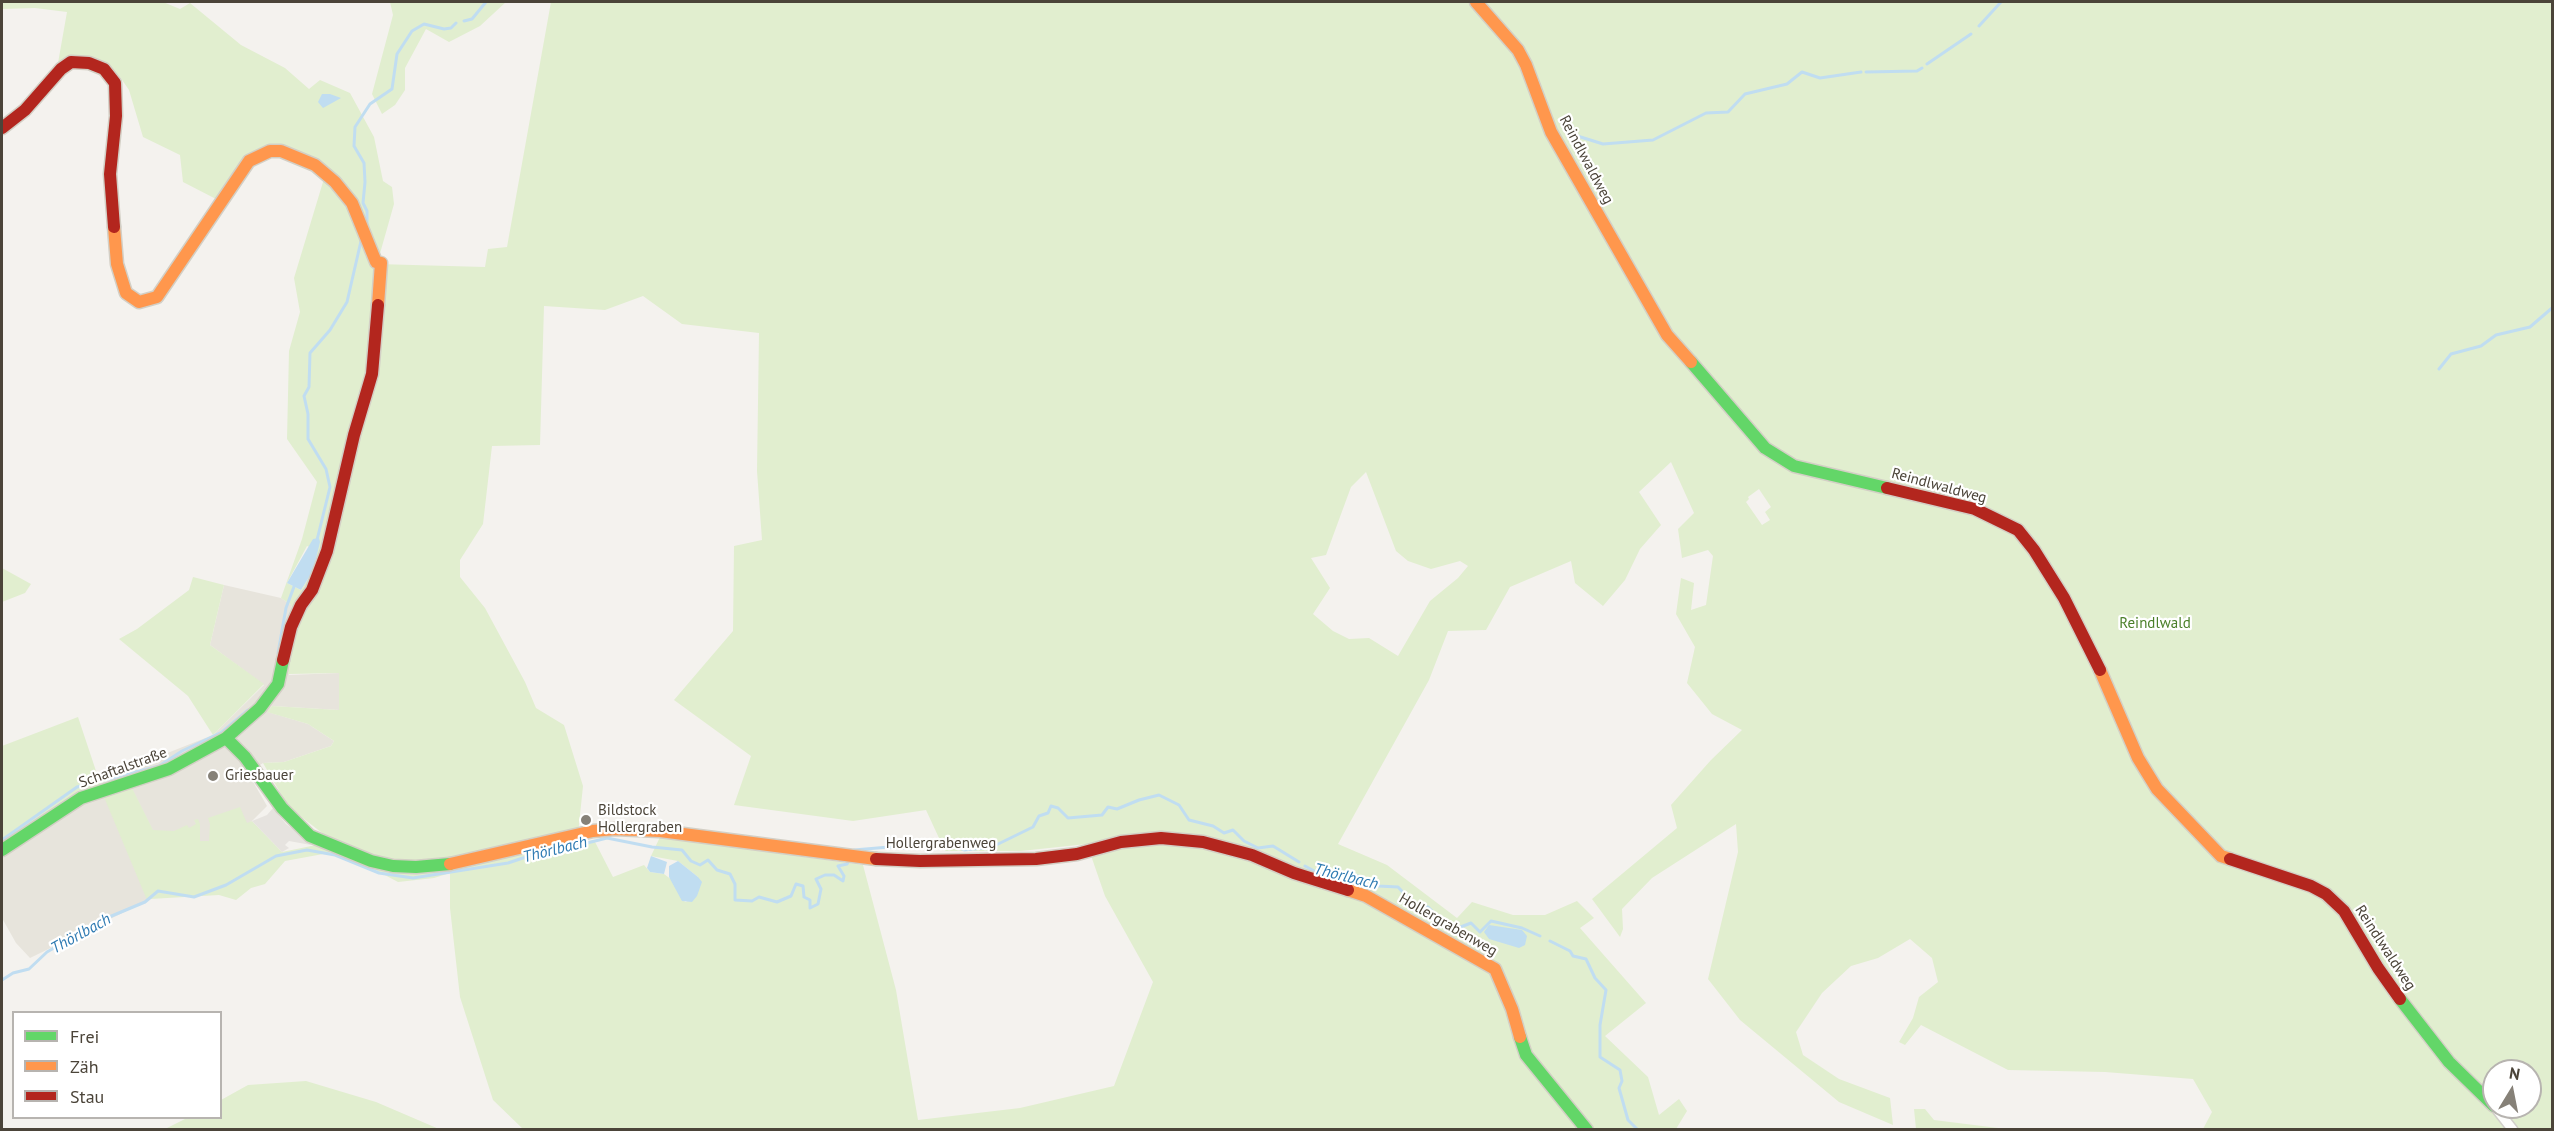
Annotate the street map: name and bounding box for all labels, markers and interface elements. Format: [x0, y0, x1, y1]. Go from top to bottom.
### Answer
street label: Reindlwaldweg [1555, 113, 1617, 207]
street label: Reindlwaldweg [1889, 465, 1989, 507]
park label: Reindlwald [2119, 615, 2191, 633]
street label: Schaftalstraße [77, 744, 169, 792]
place label: Griesbauer [225, 767, 294, 785]
marker: Griesbauer [206, 769, 220, 783]
place label: Bildstock Hollergraben [598, 802, 682, 837]
marker: Bildstock Hollergraben [579, 813, 593, 827]
water label: Thörlbach [521, 833, 589, 867]
street label: Hollergrabenweg [886, 835, 996, 853]
water label: Thörlbach [1312, 860, 1380, 894]
street label: Hollergrabenweg [1396, 890, 1500, 960]
street label: Reindlwaldweg [2351, 902, 2419, 994]
water label: Thörlbach [48, 910, 114, 958]
legend [12, 1011, 222, 1119]
text: Frei [70, 1025, 99, 1048]
text: Zäh [70, 1055, 99, 1078]
north arrow [2482, 1059, 2542, 1119]
text: N [2508, 1062, 2522, 1084]
text: Stau [70, 1085, 104, 1108]

